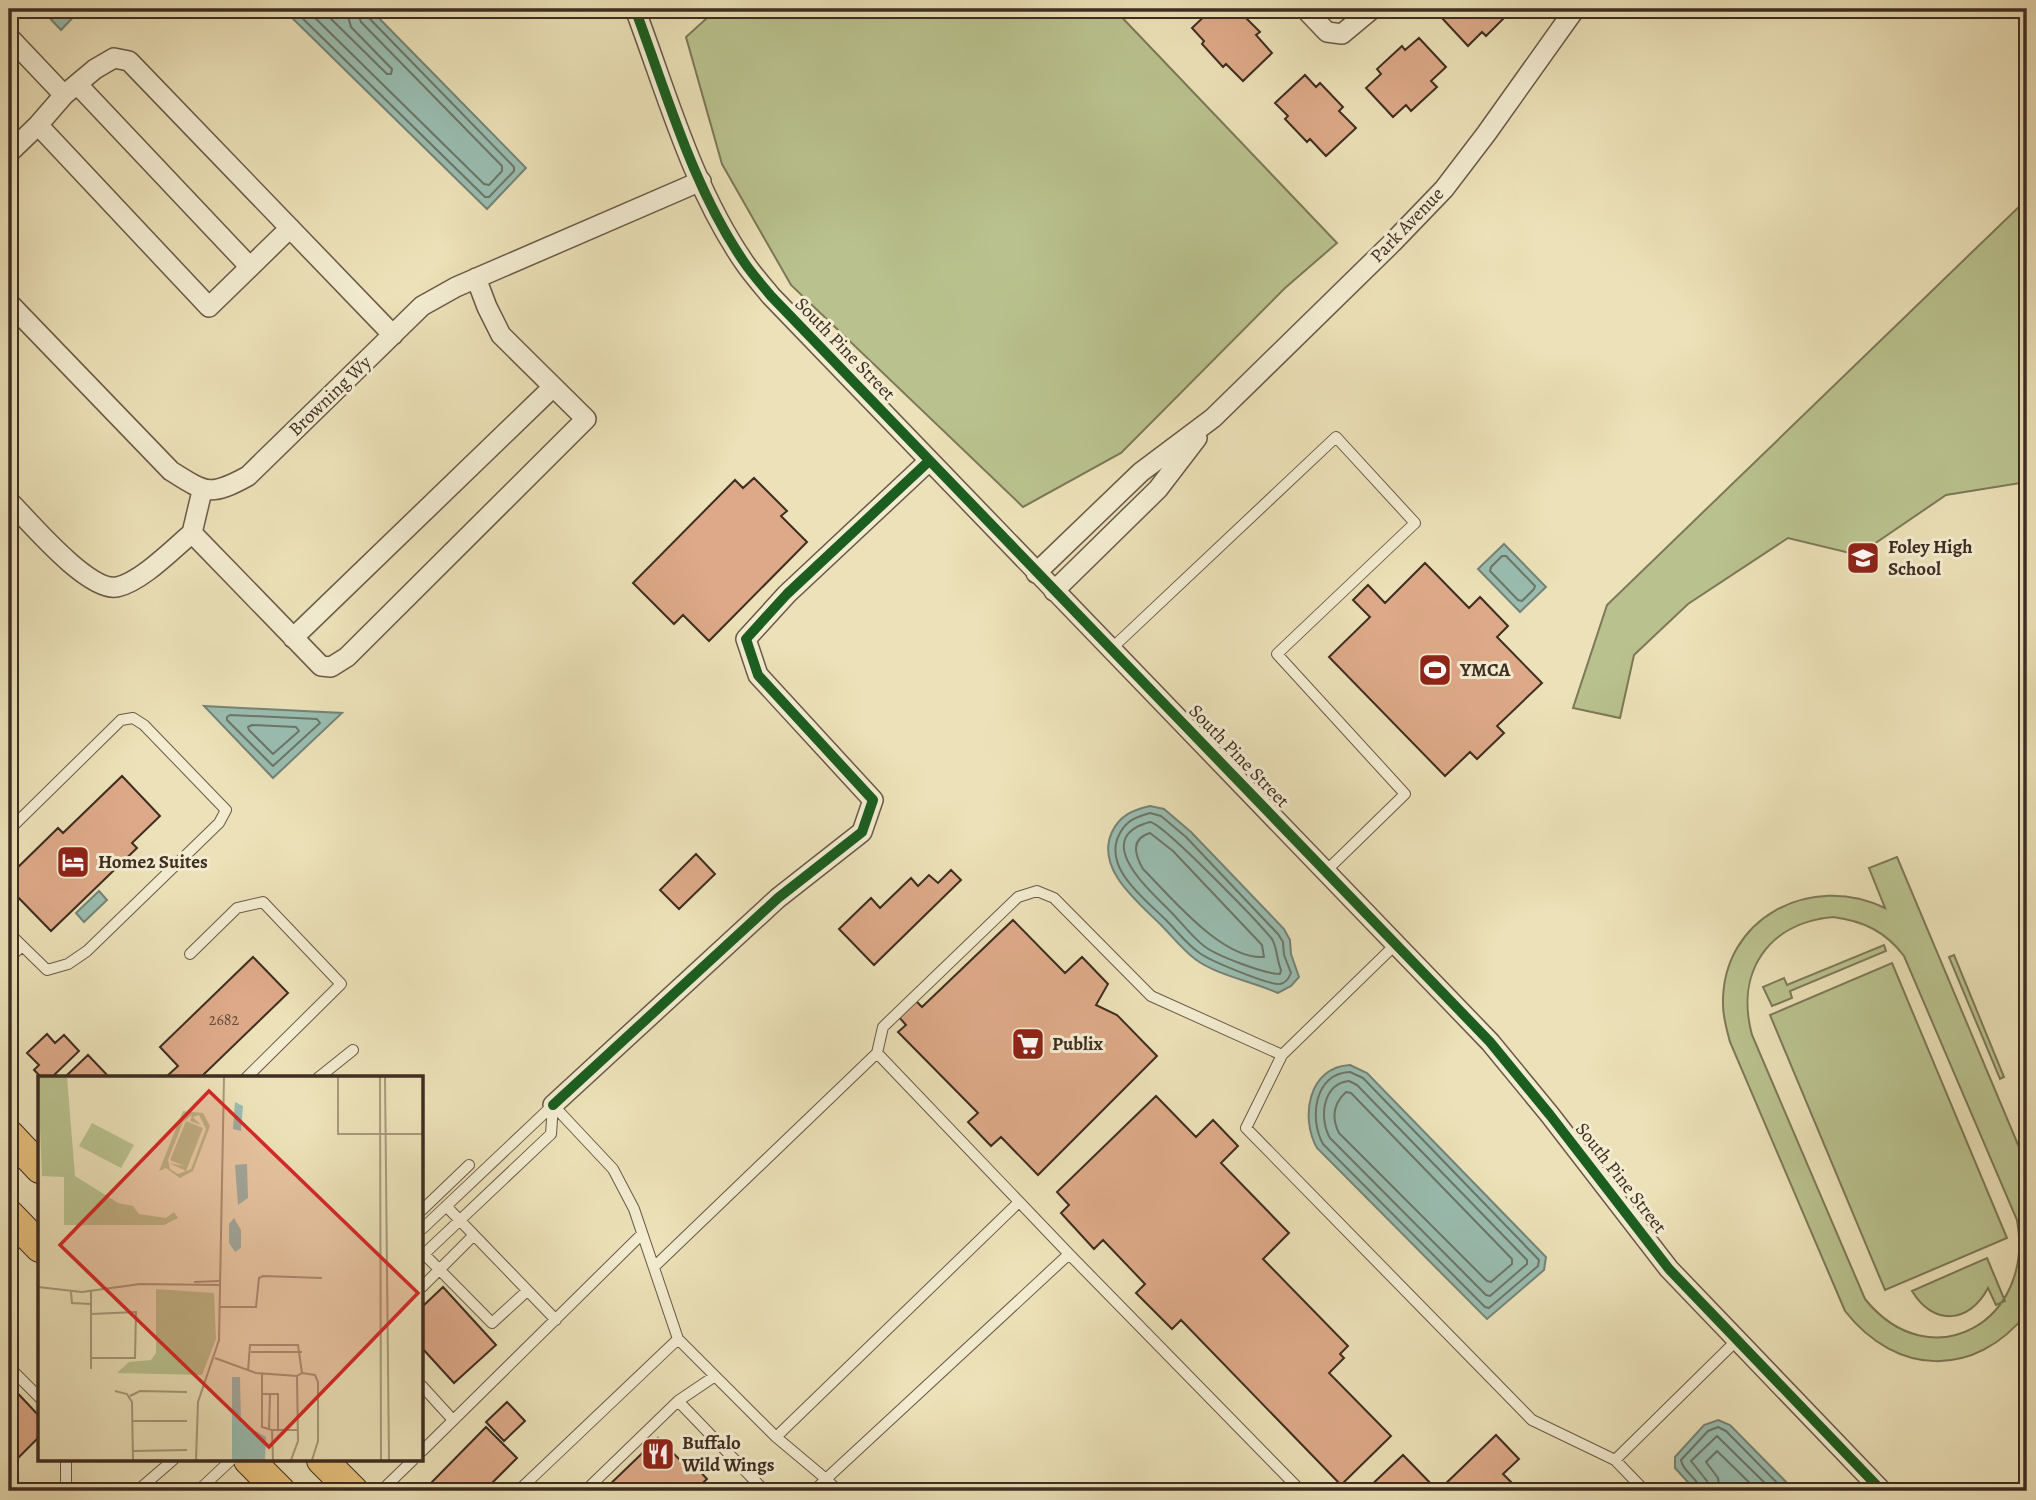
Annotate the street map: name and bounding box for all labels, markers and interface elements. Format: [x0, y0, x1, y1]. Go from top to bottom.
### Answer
street label: Park Avenue [1364, 181, 1450, 269]
street label: South Pine Street [789, 292, 901, 406]
street label: Browning Wy [283, 349, 378, 442]
place label: Foley High School [1888, 534, 1973, 582]
school or university icon: Foley High School [1844, 539, 1882, 577]
sports icon: YMCA [1416, 651, 1454, 689]
place label: YMCA [1459, 657, 1512, 683]
street label: South Pine Street [1183, 699, 1295, 813]
hotel icon: Home2 Suites [54, 843, 92, 881]
place label: Home2 Suites [98, 849, 208, 875]
house number: 2682 [209, 1009, 240, 1031]
supermarket icon: Publix [1009, 1025, 1047, 1063]
place label: Publix [1052, 1031, 1104, 1057]
inset map [38, 1076, 424, 1462]
street label: South Pine Street [1569, 1117, 1673, 1239]
place label: Buffalo Wild Wings [681, 1430, 775, 1478]
restaurant icon: Buffalo Wild Wings [639, 1435, 677, 1473]

